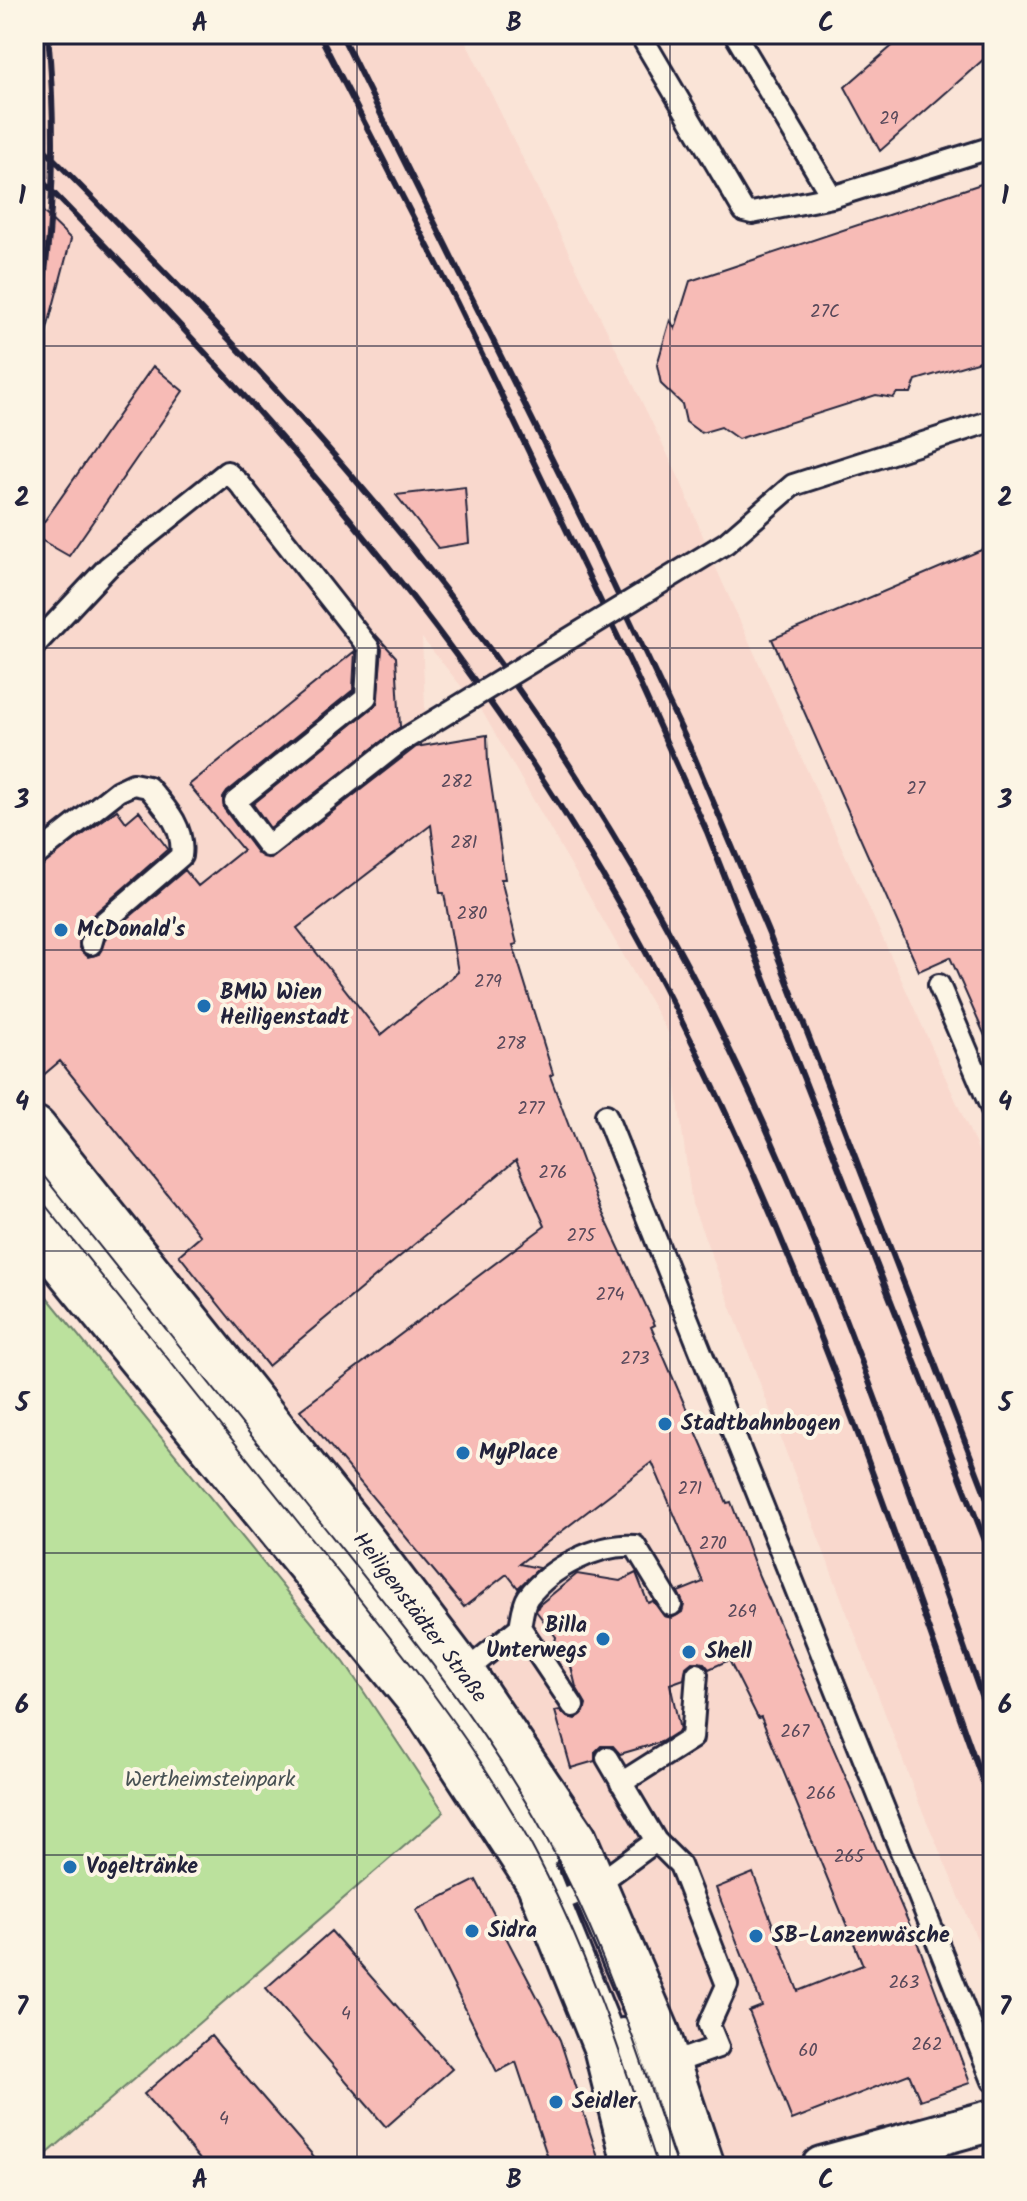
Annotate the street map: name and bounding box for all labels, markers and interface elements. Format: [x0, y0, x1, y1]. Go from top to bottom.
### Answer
text: A [192, 3, 208, 45]
text: B [506, 3, 522, 45]
text: C [818, 3, 834, 45]
house number: 29 [879, 105, 899, 134]
text: 1 [18, 176, 26, 218]
text: 1 [1001, 176, 1009, 218]
house number: 27C [810, 298, 840, 327]
text: 2 [14, 478, 30, 520]
text: 2 [997, 478, 1013, 520]
house number: 282 [441, 768, 473, 797]
house number: 27 [907, 775, 926, 804]
text: 3 [14, 780, 29, 822]
text: 3 [997, 780, 1012, 822]
house number: 281 [451, 829, 477, 858]
house number: 280 [457, 900, 487, 929]
place label: McDonald's [77, 913, 186, 948]
marker: McDonald's [52, 921, 70, 939]
house number: 279 [474, 968, 502, 997]
place label: BMW Wien Heiligenstadt [220, 976, 350, 1036]
marker: BMW Wien Heiligenstadt [195, 997, 213, 1015]
house number: 278 [496, 1030, 526, 1059]
text: 4 [15, 1082, 29, 1124]
text: 4 [998, 1082, 1012, 1124]
house number: 277 [517, 1095, 545, 1124]
house number: 276 [539, 1159, 567, 1188]
house number: 275 [567, 1222, 597, 1251]
house number: 274 [596, 1281, 624, 1310]
house number: 273 [620, 1345, 650, 1374]
text: 5 [14, 1383, 30, 1425]
text: 5 [997, 1383, 1013, 1425]
place label: Stadtbahnbogen [681, 1407, 840, 1442]
marker: Stadtbahnbogen [656, 1415, 674, 1433]
place label: MyPlace [479, 1436, 558, 1471]
marker: MyPlace [454, 1444, 472, 1462]
house number: 271 [678, 1475, 702, 1504]
street label: Heiligenstädter Straße [343, 1525, 495, 1711]
house number: 270 [699, 1530, 727, 1559]
house number: 269 [727, 1598, 757, 1627]
place label: Billa Unterwegs [486, 1609, 588, 1669]
marker: Billa Unterwegs [594, 1630, 612, 1648]
place label: Shell [705, 1635, 752, 1670]
marker: Shell [680, 1643, 698, 1661]
text: 6 [15, 1685, 29, 1727]
text: 6 [998, 1685, 1012, 1727]
house number: 267 [781, 1718, 810, 1747]
park label: Wertheimsteinpark [125, 1763, 296, 1798]
house number: 266 [806, 1780, 836, 1809]
house number: 265 [834, 1843, 865, 1872]
place label: Vogeltränke [86, 1850, 198, 1885]
marker: Vogeltränke [61, 1858, 79, 1876]
place label: Sidra [488, 1914, 537, 1949]
place label: SB-Lanzenwäsche [772, 1919, 950, 1954]
marker: Sidra [463, 1922, 481, 1940]
marker: SB-Lanzenwäsche [747, 1927, 765, 1945]
house number: 263 [889, 1969, 919, 1998]
text: 7 [16, 1987, 29, 2029]
text: 7 [999, 1987, 1012, 2029]
house number: 4 [341, 2000, 351, 2029]
house number: 262 [912, 2031, 942, 2060]
house number: 60 [798, 2037, 818, 2066]
place label: Seidler [572, 2085, 638, 2120]
marker: Seidler [547, 2093, 565, 2111]
house number: 4 [219, 2105, 229, 2134]
text: A [192, 2160, 208, 2201]
text: B [506, 2160, 522, 2201]
text: C [818, 2160, 834, 2201]

